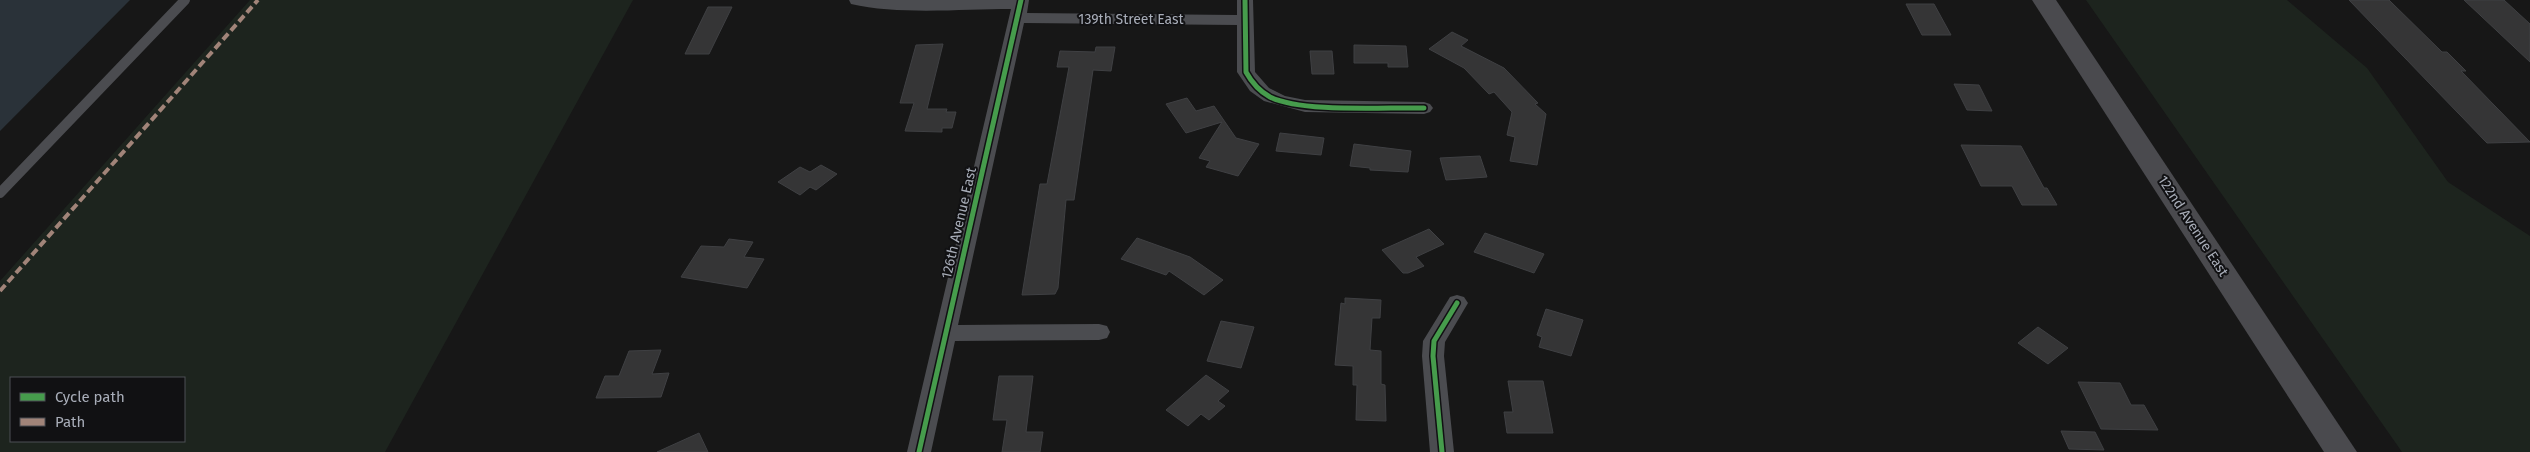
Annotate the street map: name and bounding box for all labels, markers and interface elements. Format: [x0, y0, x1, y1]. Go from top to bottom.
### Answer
street label: 139th Street East [1078, 11, 1185, 28]
street label: 126th Avenue East [938, 165, 980, 280]
street label: 122nd Avenue East [2154, 172, 2232, 280]
legend [10, 377, 185, 442]
text: Cycle path [55, 388, 125, 406]
text: Path [55, 413, 85, 431]

